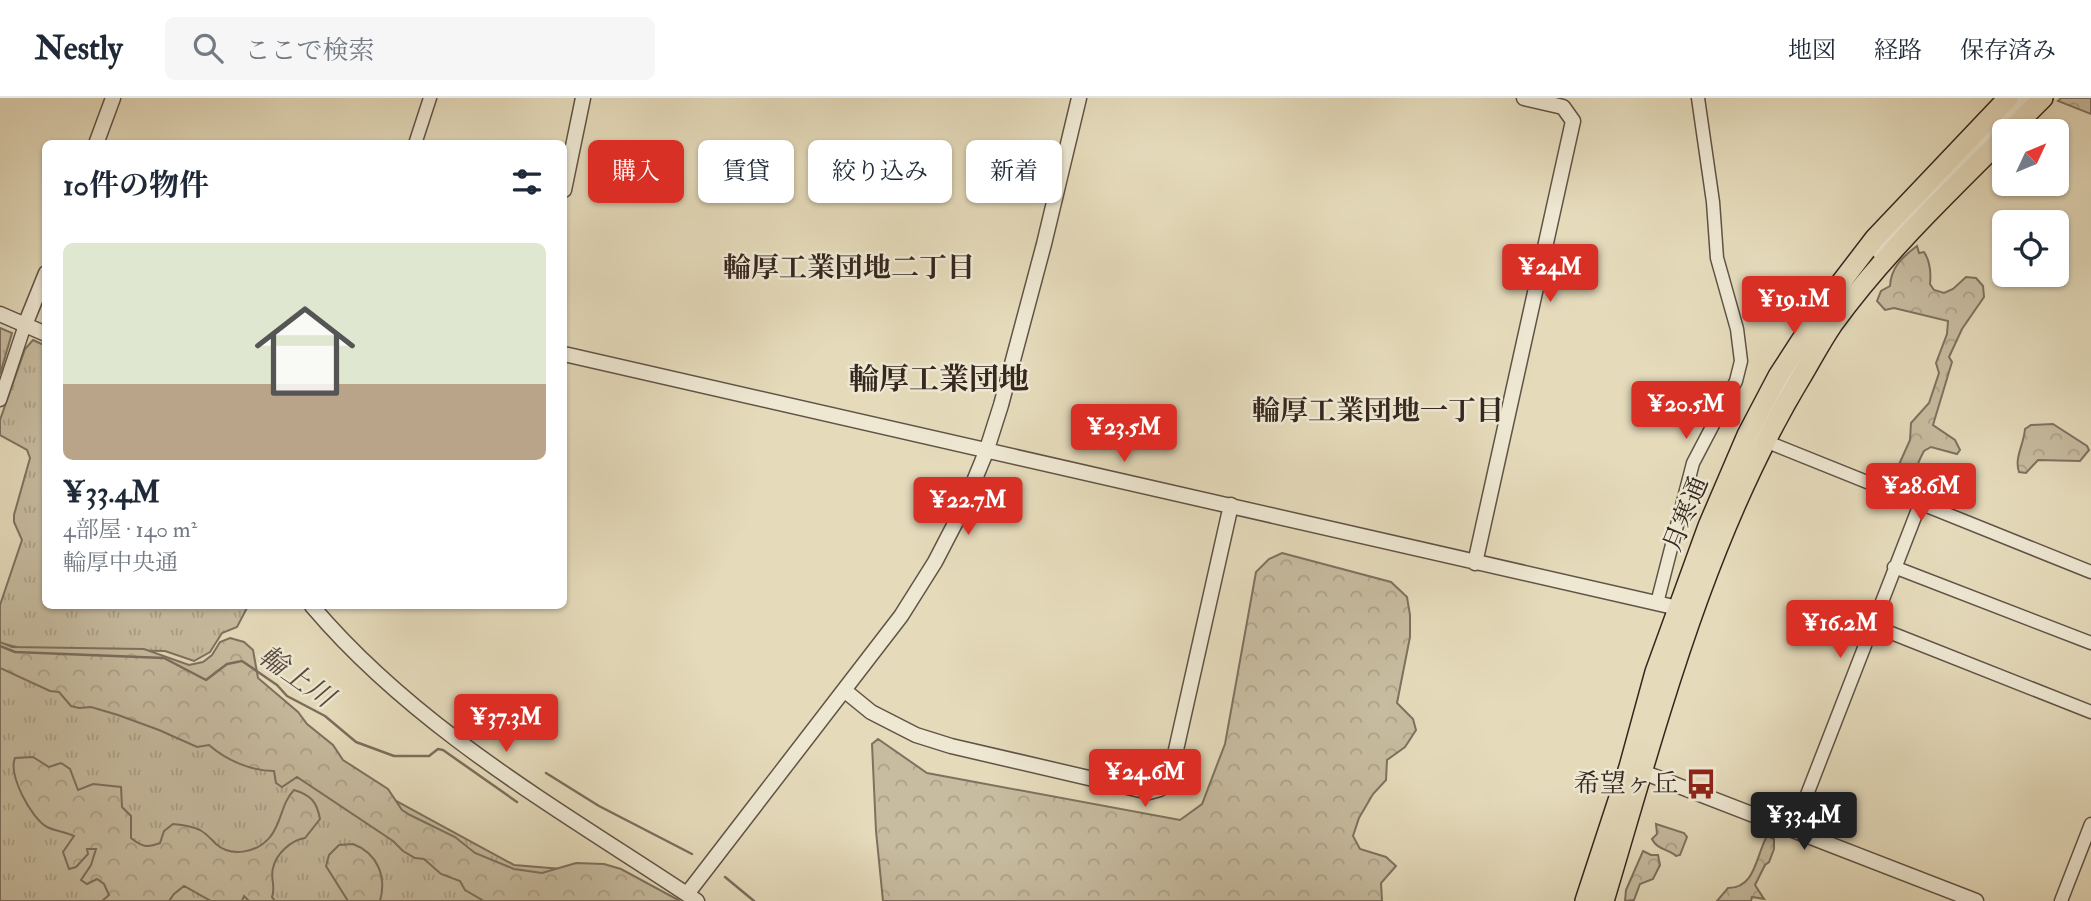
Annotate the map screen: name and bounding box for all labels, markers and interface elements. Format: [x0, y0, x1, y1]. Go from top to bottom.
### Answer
search box [165, 17, 655, 80]
text: Nestly [35, 28, 123, 69]
icon: search [189, 29, 227, 67]
text: ここで検索 [245, 35, 375, 67]
text: 地図 [1788, 35, 1836, 66]
text: 経路 [1874, 35, 1922, 66]
text: 保存済み [1960, 35, 2056, 66]
north arrow [1992, 119, 2068, 196]
map controls [1992, 119, 2069, 287]
chip: 購入 [588, 140, 684, 203]
chip: 賃貸 [698, 140, 794, 203]
chip: 絞り込み [808, 140, 952, 203]
chip: 新着 [966, 140, 1062, 203]
icon: filters [508, 163, 546, 201]
text: 10件の物件 [63, 167, 209, 204]
button: locate [1992, 210, 2069, 287]
pin: ¥24M [1509, 244, 1591, 304]
district label: 輪厚工業団地二丁目 [723, 251, 975, 286]
text: ¥24M [1518, 252, 1582, 281]
pin: ¥19.1M [1737, 276, 1851, 336]
text: ¥19.1M [1758, 284, 1830, 313]
icon: home [242, 288, 368, 414]
district label: 輪厚工業団地 [849, 361, 1029, 398]
pin: ¥20.5M [1629, 382, 1743, 441]
text: ¥20.5M [1647, 389, 1725, 418]
district label: 輪厚工業団地一丁目 [1252, 394, 1504, 429]
pin: ¥23.5M [1067, 404, 1181, 464]
text: ¥23.5M [1087, 412, 1161, 441]
pin: ¥28.6M [1864, 464, 1978, 523]
text: ¥28.6M [1882, 471, 1960, 500]
street label: 月寒通 [1657, 472, 1715, 556]
text: ¥33.4M [63, 474, 160, 511]
pin: ¥22.7M [911, 478, 1025, 537]
text: ¥22.7M [930, 485, 1007, 514]
text: 4部屋 · 140 m² [63, 515, 197, 544]
text: 輪厚中央通 [63, 548, 178, 577]
pin: ¥16.2M [1783, 601, 1897, 660]
text: ¥16.2M [1802, 608, 1878, 637]
water label: 輪上川 [252, 639, 343, 717]
pin: ¥37.3M [449, 694, 563, 754]
text: ¥37.3M [470, 702, 542, 731]
pin: ¥24.6M [1088, 750, 1202, 809]
text: ¥24.6M [1105, 757, 1185, 786]
bus stop icon: 希望ヶ丘 [1684, 767, 1718, 801]
place label: 希望ヶ丘 [1574, 768, 1678, 800]
pin: ¥33.4M [1747, 792, 1861, 852]
text: ¥33.4M [1767, 800, 1841, 829]

